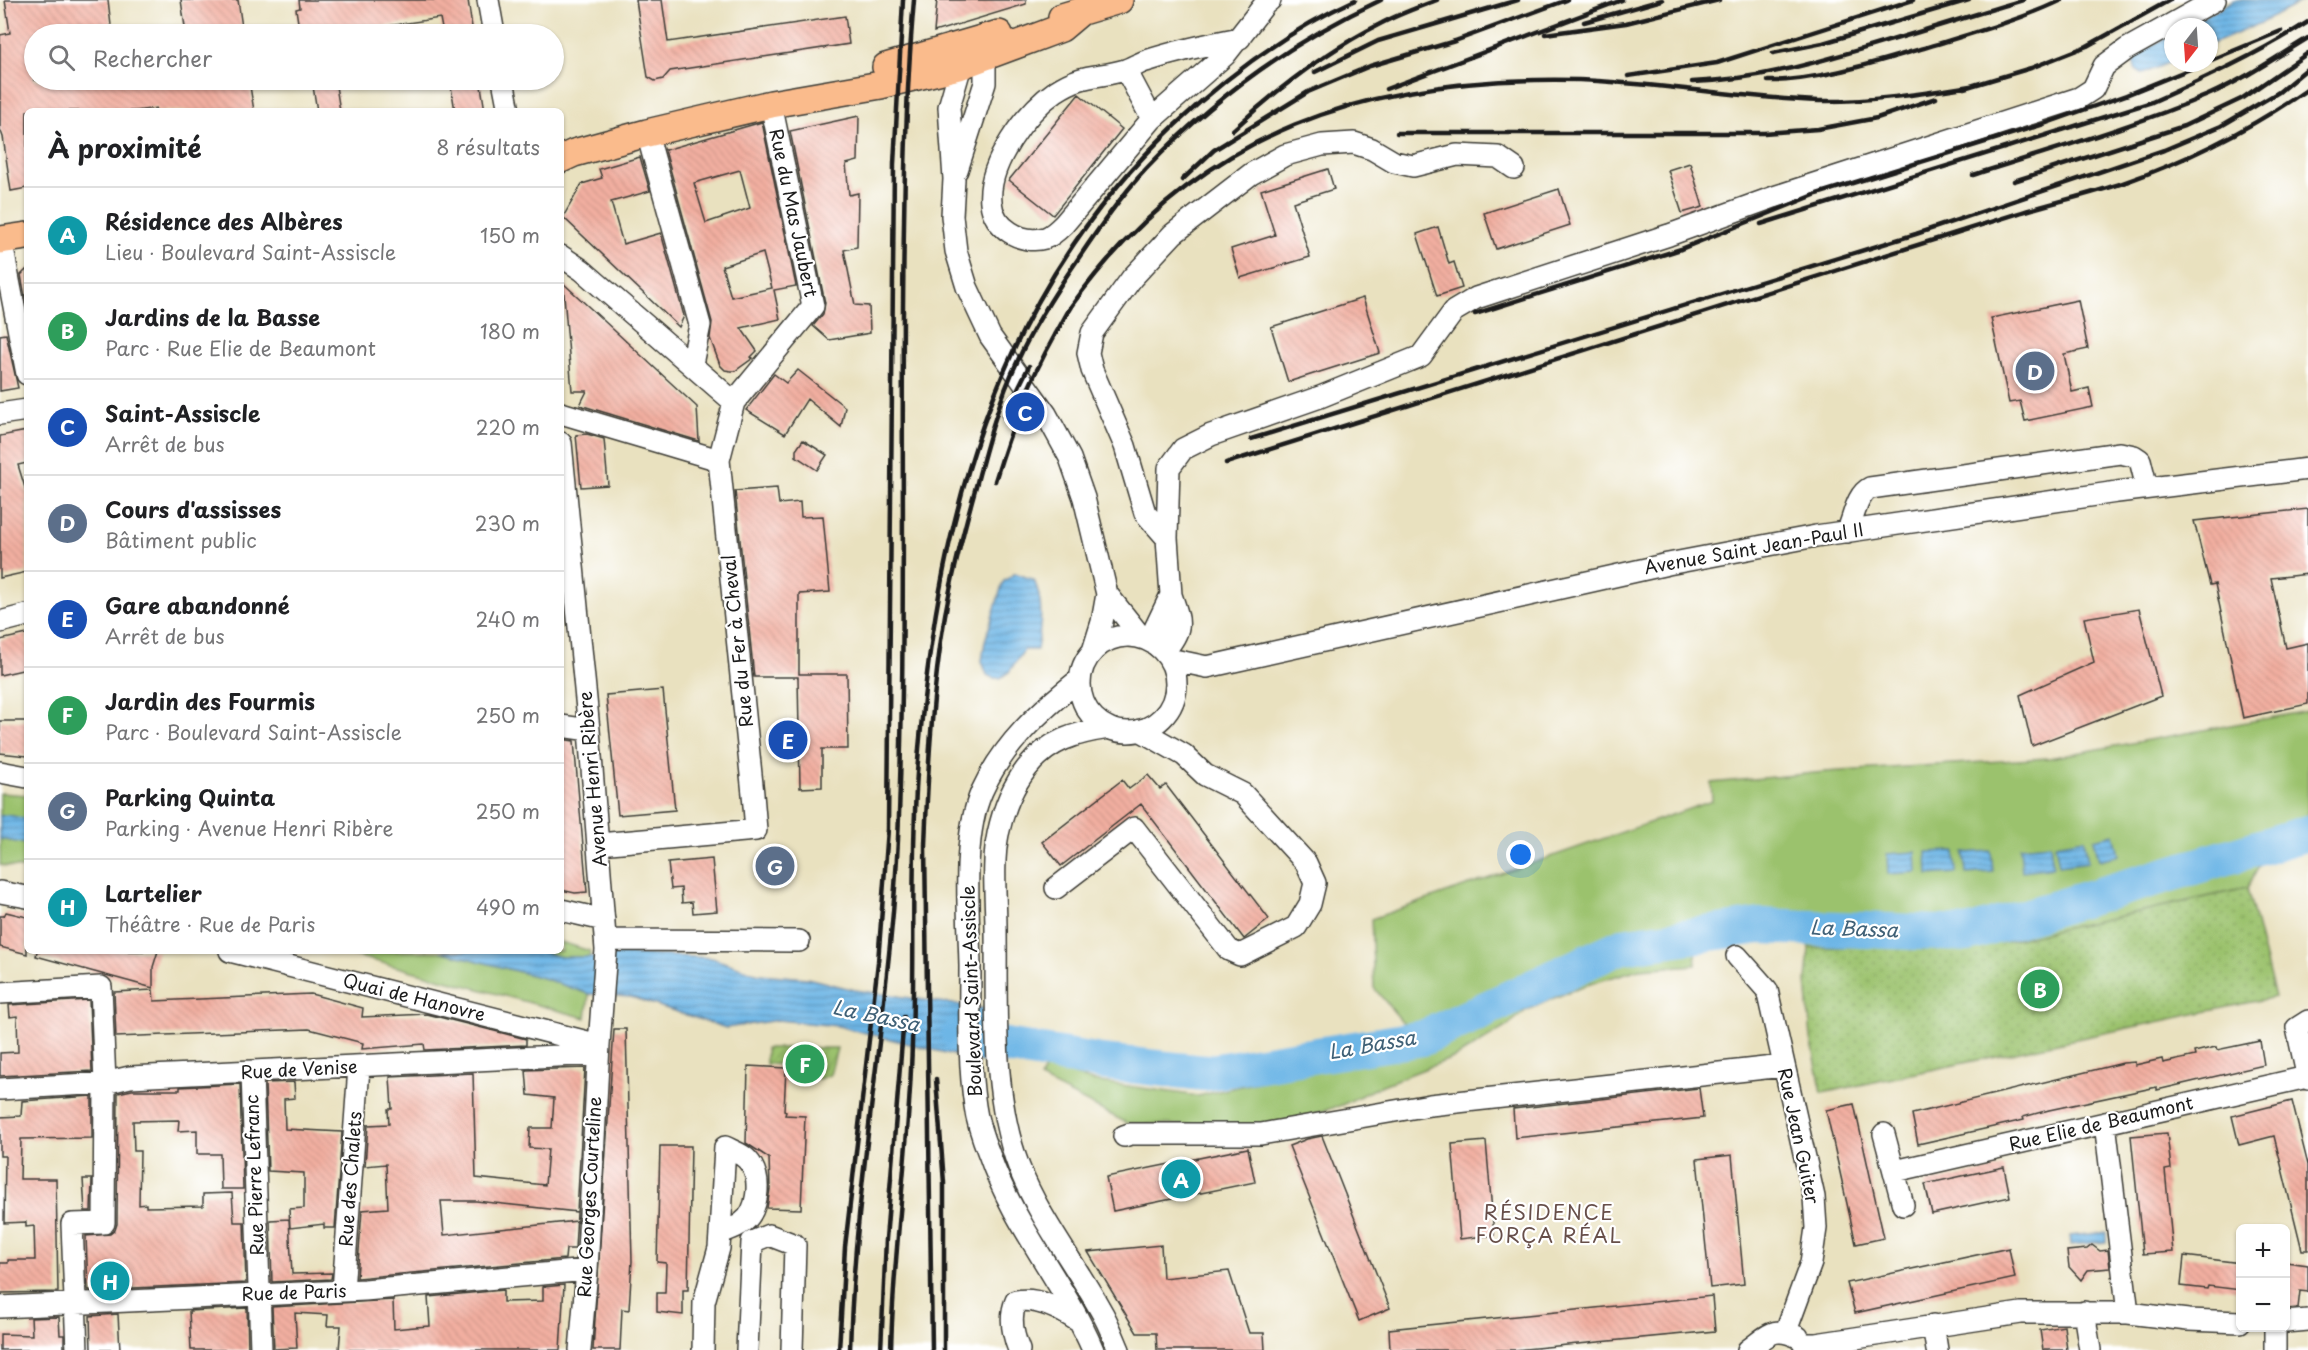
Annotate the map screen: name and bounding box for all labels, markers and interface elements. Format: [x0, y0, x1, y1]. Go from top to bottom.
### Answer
north arrow [2164, 18, 2218, 72]
search box [24, 24, 564, 90]
icon: search [45, 41, 78, 74]
text: Rechercher [93, 41, 212, 74]
street label: Rue du Mas Jaubert [763, 126, 826, 299]
text: À proximité [48, 128, 202, 167]
text: 8 résultats [436, 132, 540, 162]
text: Résidence des Albères [105, 204, 343, 237]
text: A [60, 220, 75, 250]
text: 150 m [480, 220, 540, 250]
text: Lieu · Boulevard Saint-Assiscle [105, 237, 396, 267]
text: Jardins de la Basse [105, 300, 320, 333]
text: B [61, 316, 74, 346]
text: 180 m [480, 316, 540, 346]
text: Parc · Rue Elie de Beaumont [105, 333, 376, 363]
pin: D [2016, 348, 2054, 394]
pin: C [1006, 390, 1044, 434]
text: Saint-Assiscle [105, 396, 260, 429]
text: C [60, 412, 75, 442]
text: 220 m [476, 412, 540, 442]
text: Arrêt de bus [105, 429, 225, 459]
text: Cours d'assisses [105, 492, 281, 525]
text: D [60, 508, 75, 538]
text: 230 m [475, 508, 540, 538]
street label: Avenue Saint Jean-Paul II [1642, 515, 1866, 580]
text: Bâtiment public [105, 525, 257, 555]
street label: Rue du Fer à Cheval [714, 554, 759, 729]
text: Gare abandonné [105, 588, 290, 621]
text: E [61, 604, 74, 634]
text: 240 m [475, 604, 540, 634]
text: Arrêt de bus [105, 621, 225, 651]
text: Jardin des Fourmis [105, 684, 315, 717]
street label: Avenue Henri Ribère [570, 690, 613, 868]
text: F [62, 700, 73, 730]
text: 250 m [476, 700, 540, 730]
text: Parc · Boulevard Saint-Assiscle [105, 717, 402, 747]
pin: E [768, 718, 808, 762]
text: Parking Quinta [105, 780, 275, 813]
text: G [59, 796, 76, 826]
text: 250 m [476, 796, 540, 826]
text: Parking · Avenue Henri Ribère [105, 813, 393, 843]
your location [1506, 840, 1535, 869]
pin: G [756, 844, 794, 888]
text: Lartelier [105, 876, 202, 909]
street label: Boulevard Saint-Assiscle [953, 885, 988, 1097]
text: H [60, 892, 75, 922]
text: 490 m [476, 892, 540, 922]
text: Théâtre · Rue de Paris [105, 909, 315, 939]
water label: La Bassa [1810, 911, 1899, 945]
street label: Quai de Hanovre [340, 966, 488, 1027]
pin: B [2020, 966, 2060, 1012]
water label: La Bassa [830, 991, 923, 1039]
water label: La Bassa [1326, 1022, 1418, 1066]
pin: F [786, 1042, 824, 1086]
street label: Rue de Venise [240, 1052, 358, 1085]
street label: Rue Jean Guiter [1772, 1065, 1827, 1207]
street label: Rue Elie de Beaumont [2006, 1088, 2195, 1157]
street label: Rue Pierre Lefranc [237, 1094, 270, 1256]
street label: Rue Georges Courteline [570, 1096, 607, 1298]
street label: Rue des Chalets [331, 1110, 368, 1247]
pin: A [1162, 1156, 1200, 1202]
district label: RÉSIDENCE FORÇA RÉAL [1475, 1197, 1623, 1250]
map controls [2236, 1224, 2290, 1332]
button: + [2236, 1224, 2290, 1278]
pin: H [90, 1258, 130, 1304]
street label: Rue de Paris [241, 1276, 347, 1307]
button: − [2236, 1278, 2290, 1332]

